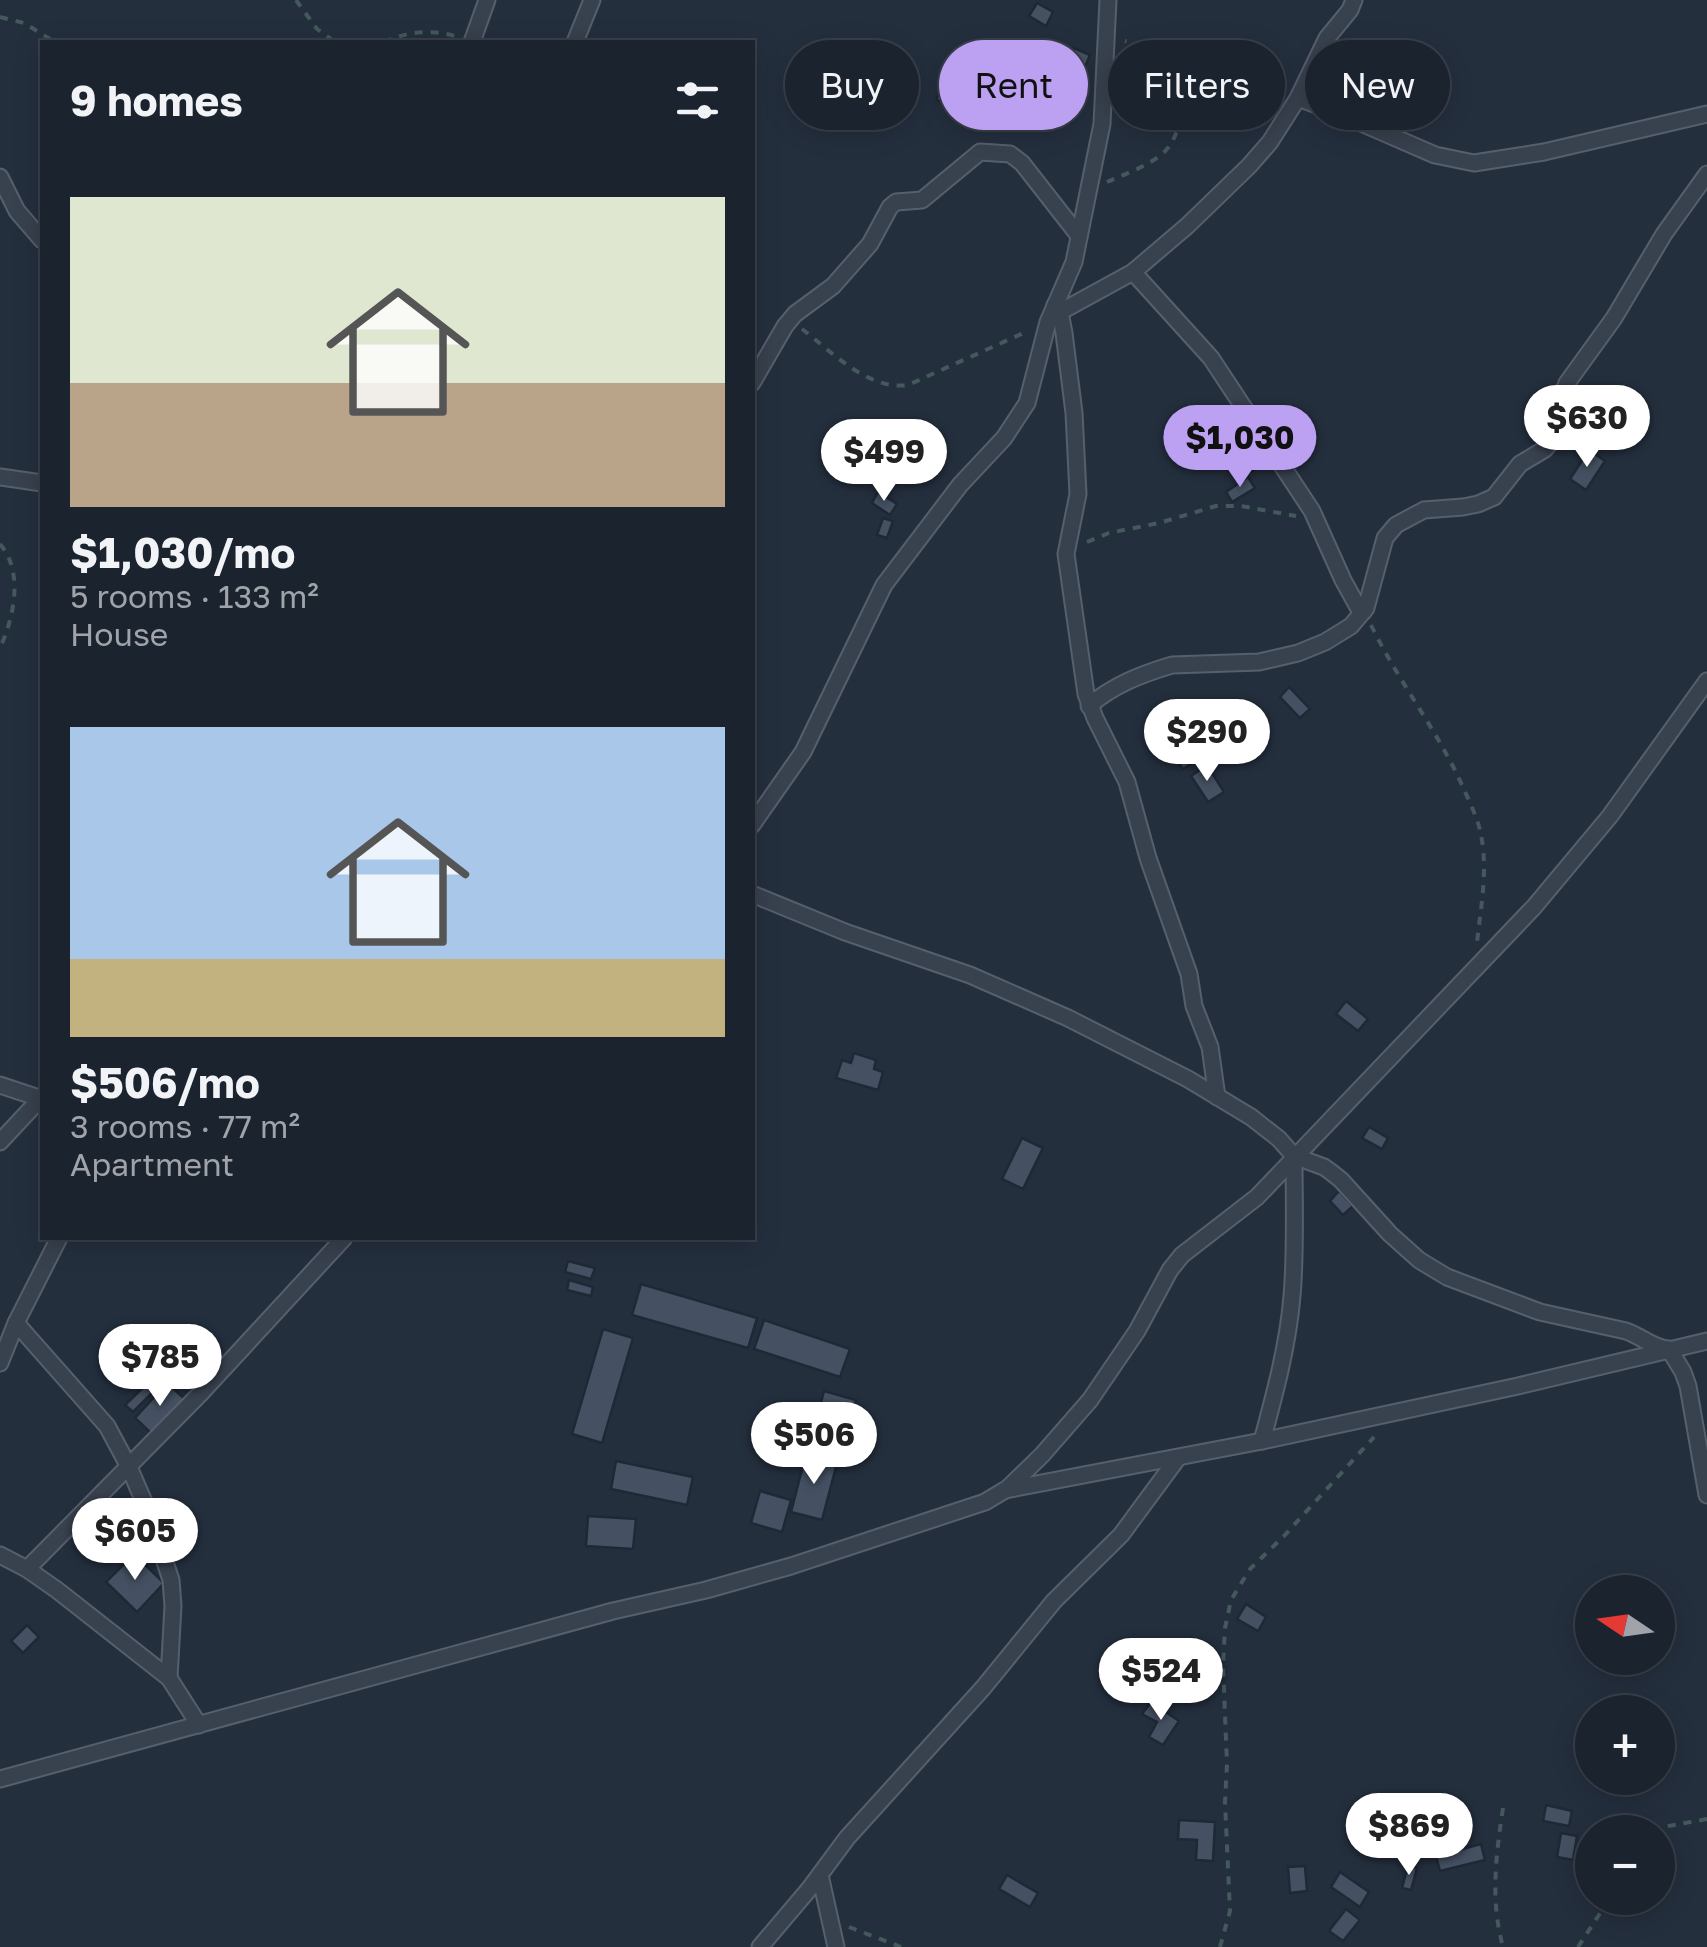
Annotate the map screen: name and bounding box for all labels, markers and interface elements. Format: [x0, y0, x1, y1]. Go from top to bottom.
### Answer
chip: Buy [785, 40, 919, 130]
chip: Rent [939, 40, 1088, 130]
chip: Filters [1108, 40, 1285, 130]
chip: New [1305, 40, 1450, 130]
icon: filters [670, 73, 725, 128]
text: 9 homes [70, 75, 243, 125]
icon: home [308, 262, 488, 442]
pin: $630 [1528, 385, 1646, 470]
text: $630 [1546, 398, 1628, 436]
pin: $1,030 [1159, 405, 1321, 490]
text: $1,030 [1185, 418, 1295, 456]
pin: $499 [825, 419, 943, 504]
text: $499 [843, 432, 925, 470]
text: $1,030/mo [70, 527, 296, 577]
text: 5 rooms · 133 m² [70, 577, 319, 615]
text: House [70, 615, 168, 653]
pin: $290 [1148, 699, 1266, 784]
text: $290 [1166, 712, 1248, 750]
icon: home [308, 792, 488, 972]
text: $506/mo [70, 1057, 260, 1107]
text: 3 rooms · 77 m² [70, 1107, 300, 1145]
text: Apartment [70, 1145, 234, 1183]
pin: $785 [101, 1324, 219, 1409]
text: $785 [121, 1337, 199, 1375]
pin: $506 [755, 1402, 873, 1487]
text: $506 [773, 1415, 855, 1453]
pin: $605 [76, 1498, 194, 1583]
text: $605 [94, 1511, 176, 1549]
north arrow [1575, 1575, 1675, 1675]
map controls [1575, 1575, 1675, 1915]
pin: $524 [1102, 1638, 1220, 1723]
text: $524 [1121, 1651, 1201, 1689]
button: + [1575, 1695, 1675, 1795]
pin: $869 [1350, 1793, 1468, 1878]
text: $869 [1368, 1806, 1450, 1844]
button: − [1575, 1815, 1675, 1915]

